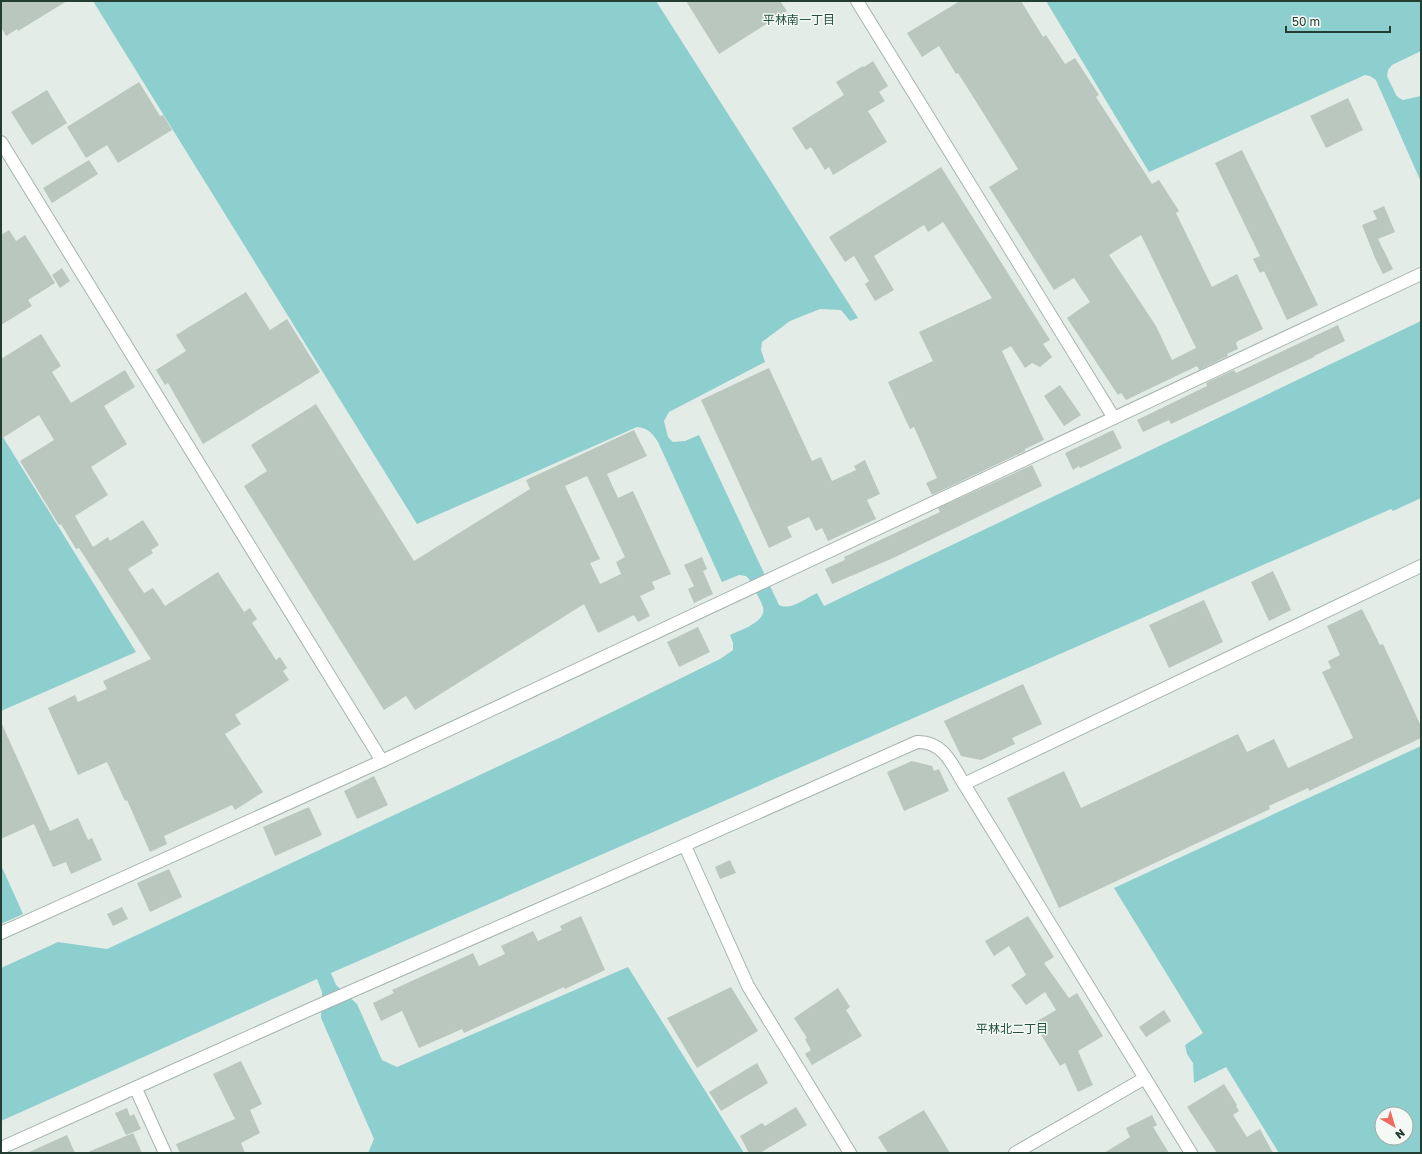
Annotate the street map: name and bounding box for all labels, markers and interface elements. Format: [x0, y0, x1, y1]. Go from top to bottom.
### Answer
scale bar [1286, 8, 1390, 34]
district label: 平林南一丁目 [763, 12, 835, 27]
text: 50 m [1292, 14, 1320, 29]
district label: 平林北二丁目 [976, 1021, 1048, 1036]
north arrow [1374, 1106, 1414, 1146]
text: N [1393, 1127, 1408, 1142]

